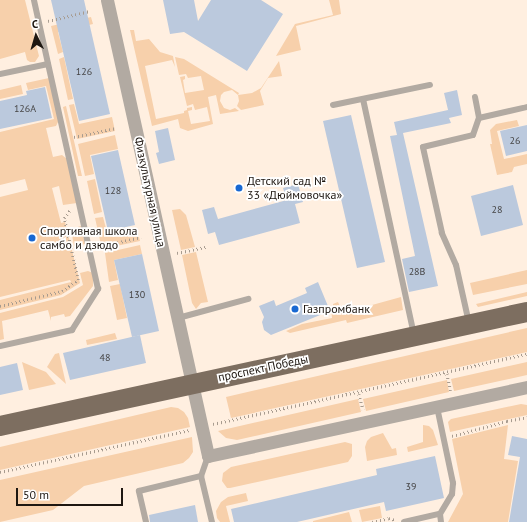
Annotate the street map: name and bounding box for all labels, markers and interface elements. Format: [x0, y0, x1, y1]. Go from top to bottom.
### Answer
north arrow [16, 16, 56, 56]
text: С [31, 17, 39, 31]
house number: 126 [76, 66, 92, 78]
house number: 126А [14, 103, 36, 115]
house number: 26 [510, 135, 520, 147]
street label: Физкультурная улица [131, 136, 169, 248]
place label: Детский сад № 33 «Дюймовочка» [247, 174, 342, 202]
marker: Детский сад № 33 «Дюймовочка» [234, 183, 244, 193]
house number: 128 [105, 185, 121, 197]
house number: 28 [492, 204, 502, 216]
place label: Спортивная школа самбо и дзюдо [40, 224, 137, 252]
marker: Спортивная школа самбо и дзюдо [27, 233, 37, 243]
house number: 28В [409, 266, 425, 278]
house number: 130 [129, 289, 145, 301]
place label: Газпромбанк [303, 302, 370, 316]
marker: Газпромбанк [290, 304, 300, 314]
street label: проспект Победы [217, 351, 309, 385]
house number: 48 [100, 352, 110, 364]
scale bar [18, 480, 125, 506]
house number: 39 [406, 481, 416, 493]
text: 50 m [23, 487, 49, 502]

